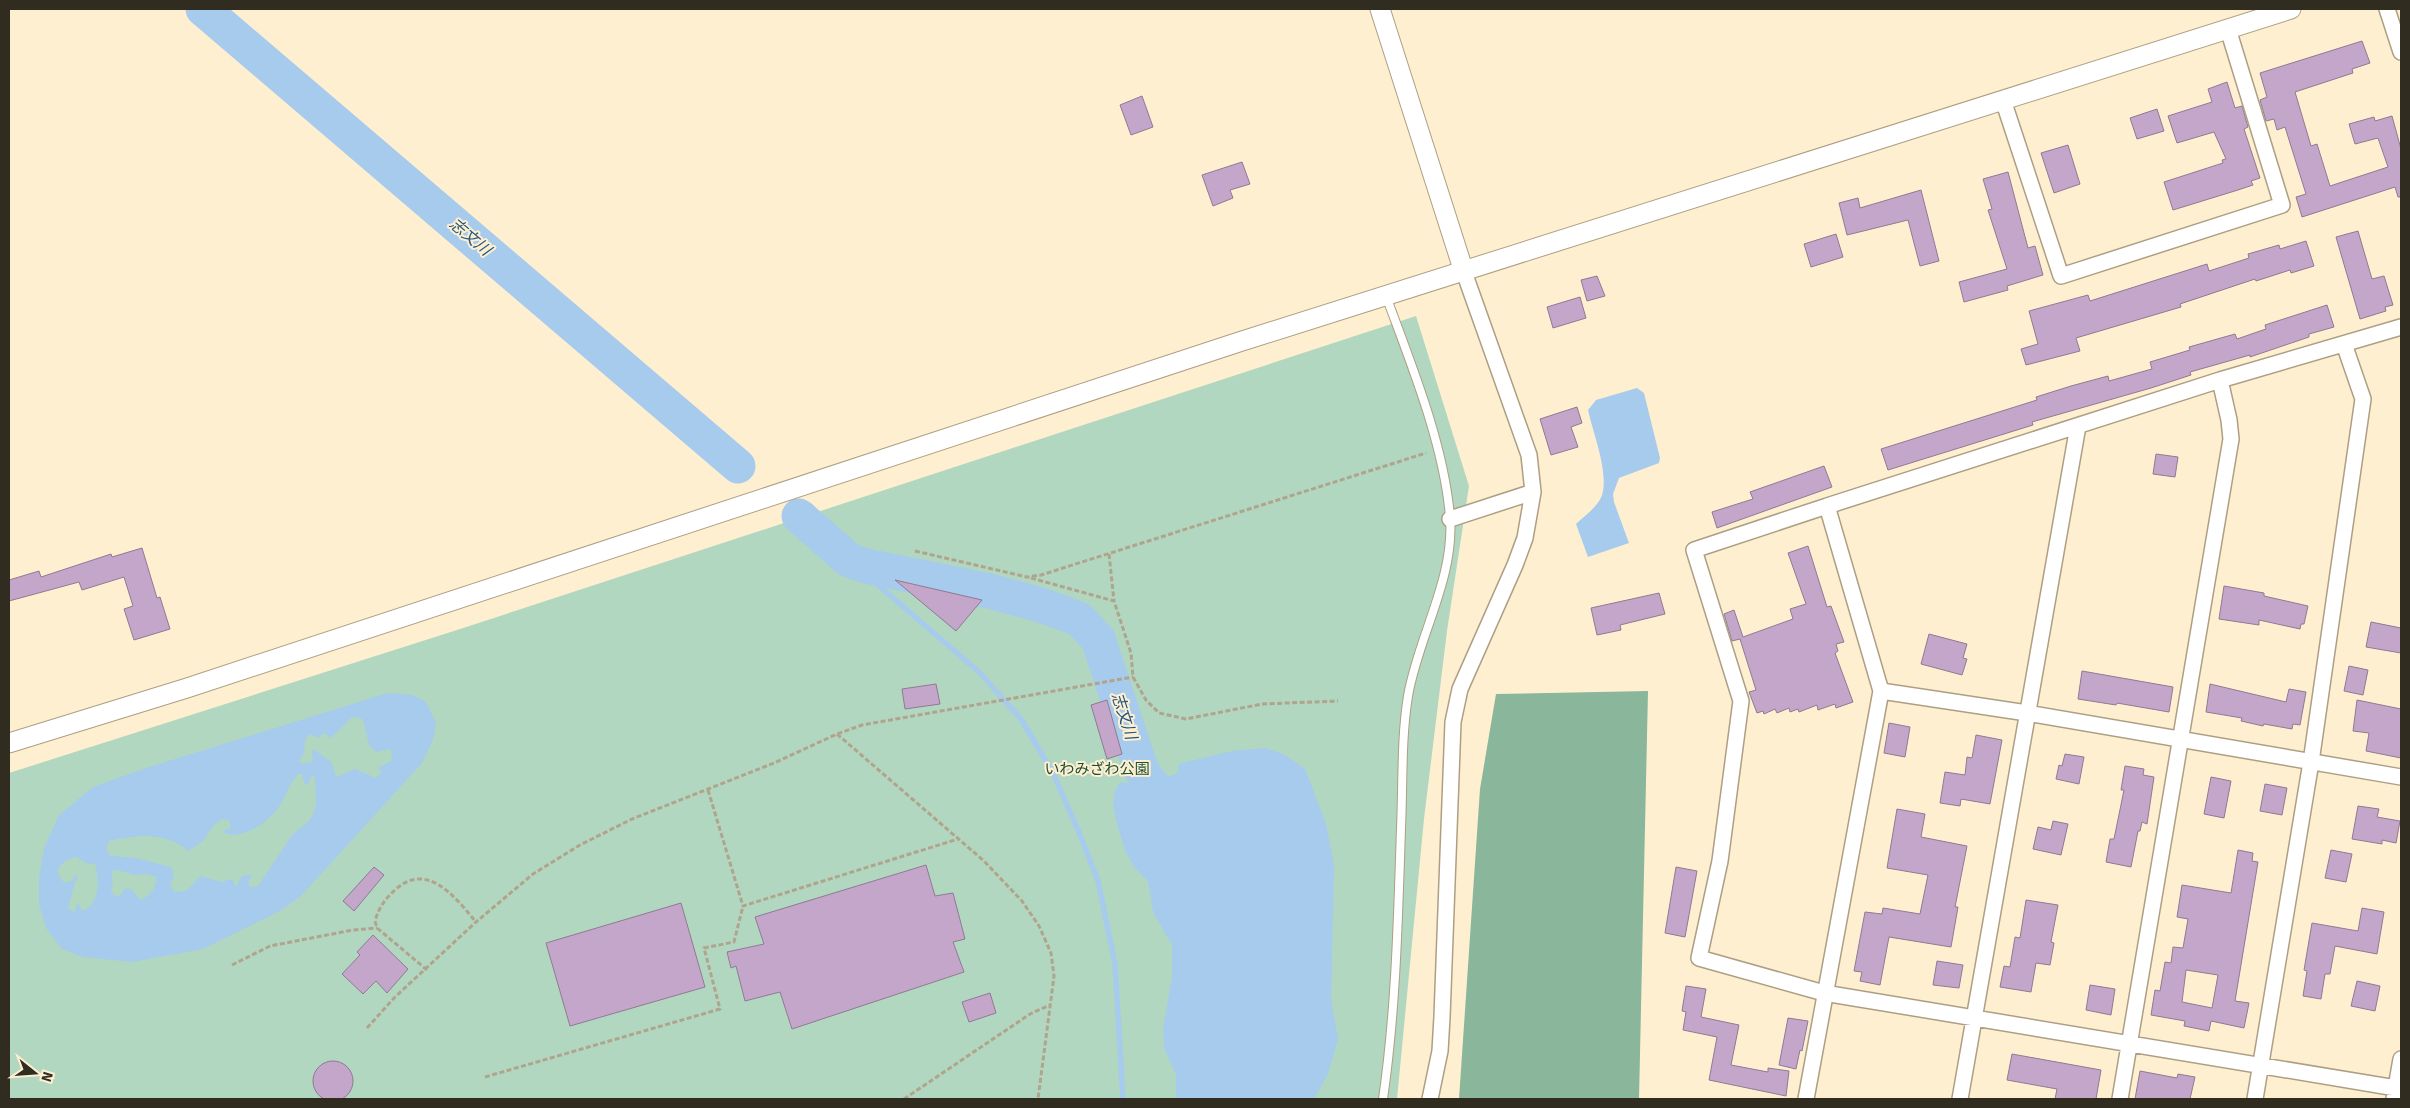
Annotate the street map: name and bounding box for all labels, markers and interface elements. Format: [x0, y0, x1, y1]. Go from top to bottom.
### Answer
water label: 志文川 [445, 214, 496, 261]
water label: 志文川 [1107, 690, 1142, 744]
park label: いわみざわ公園 [1044, 760, 1150, 778]
north arrow [10, 1048, 60, 1098]
text: N [37, 1070, 57, 1084]

